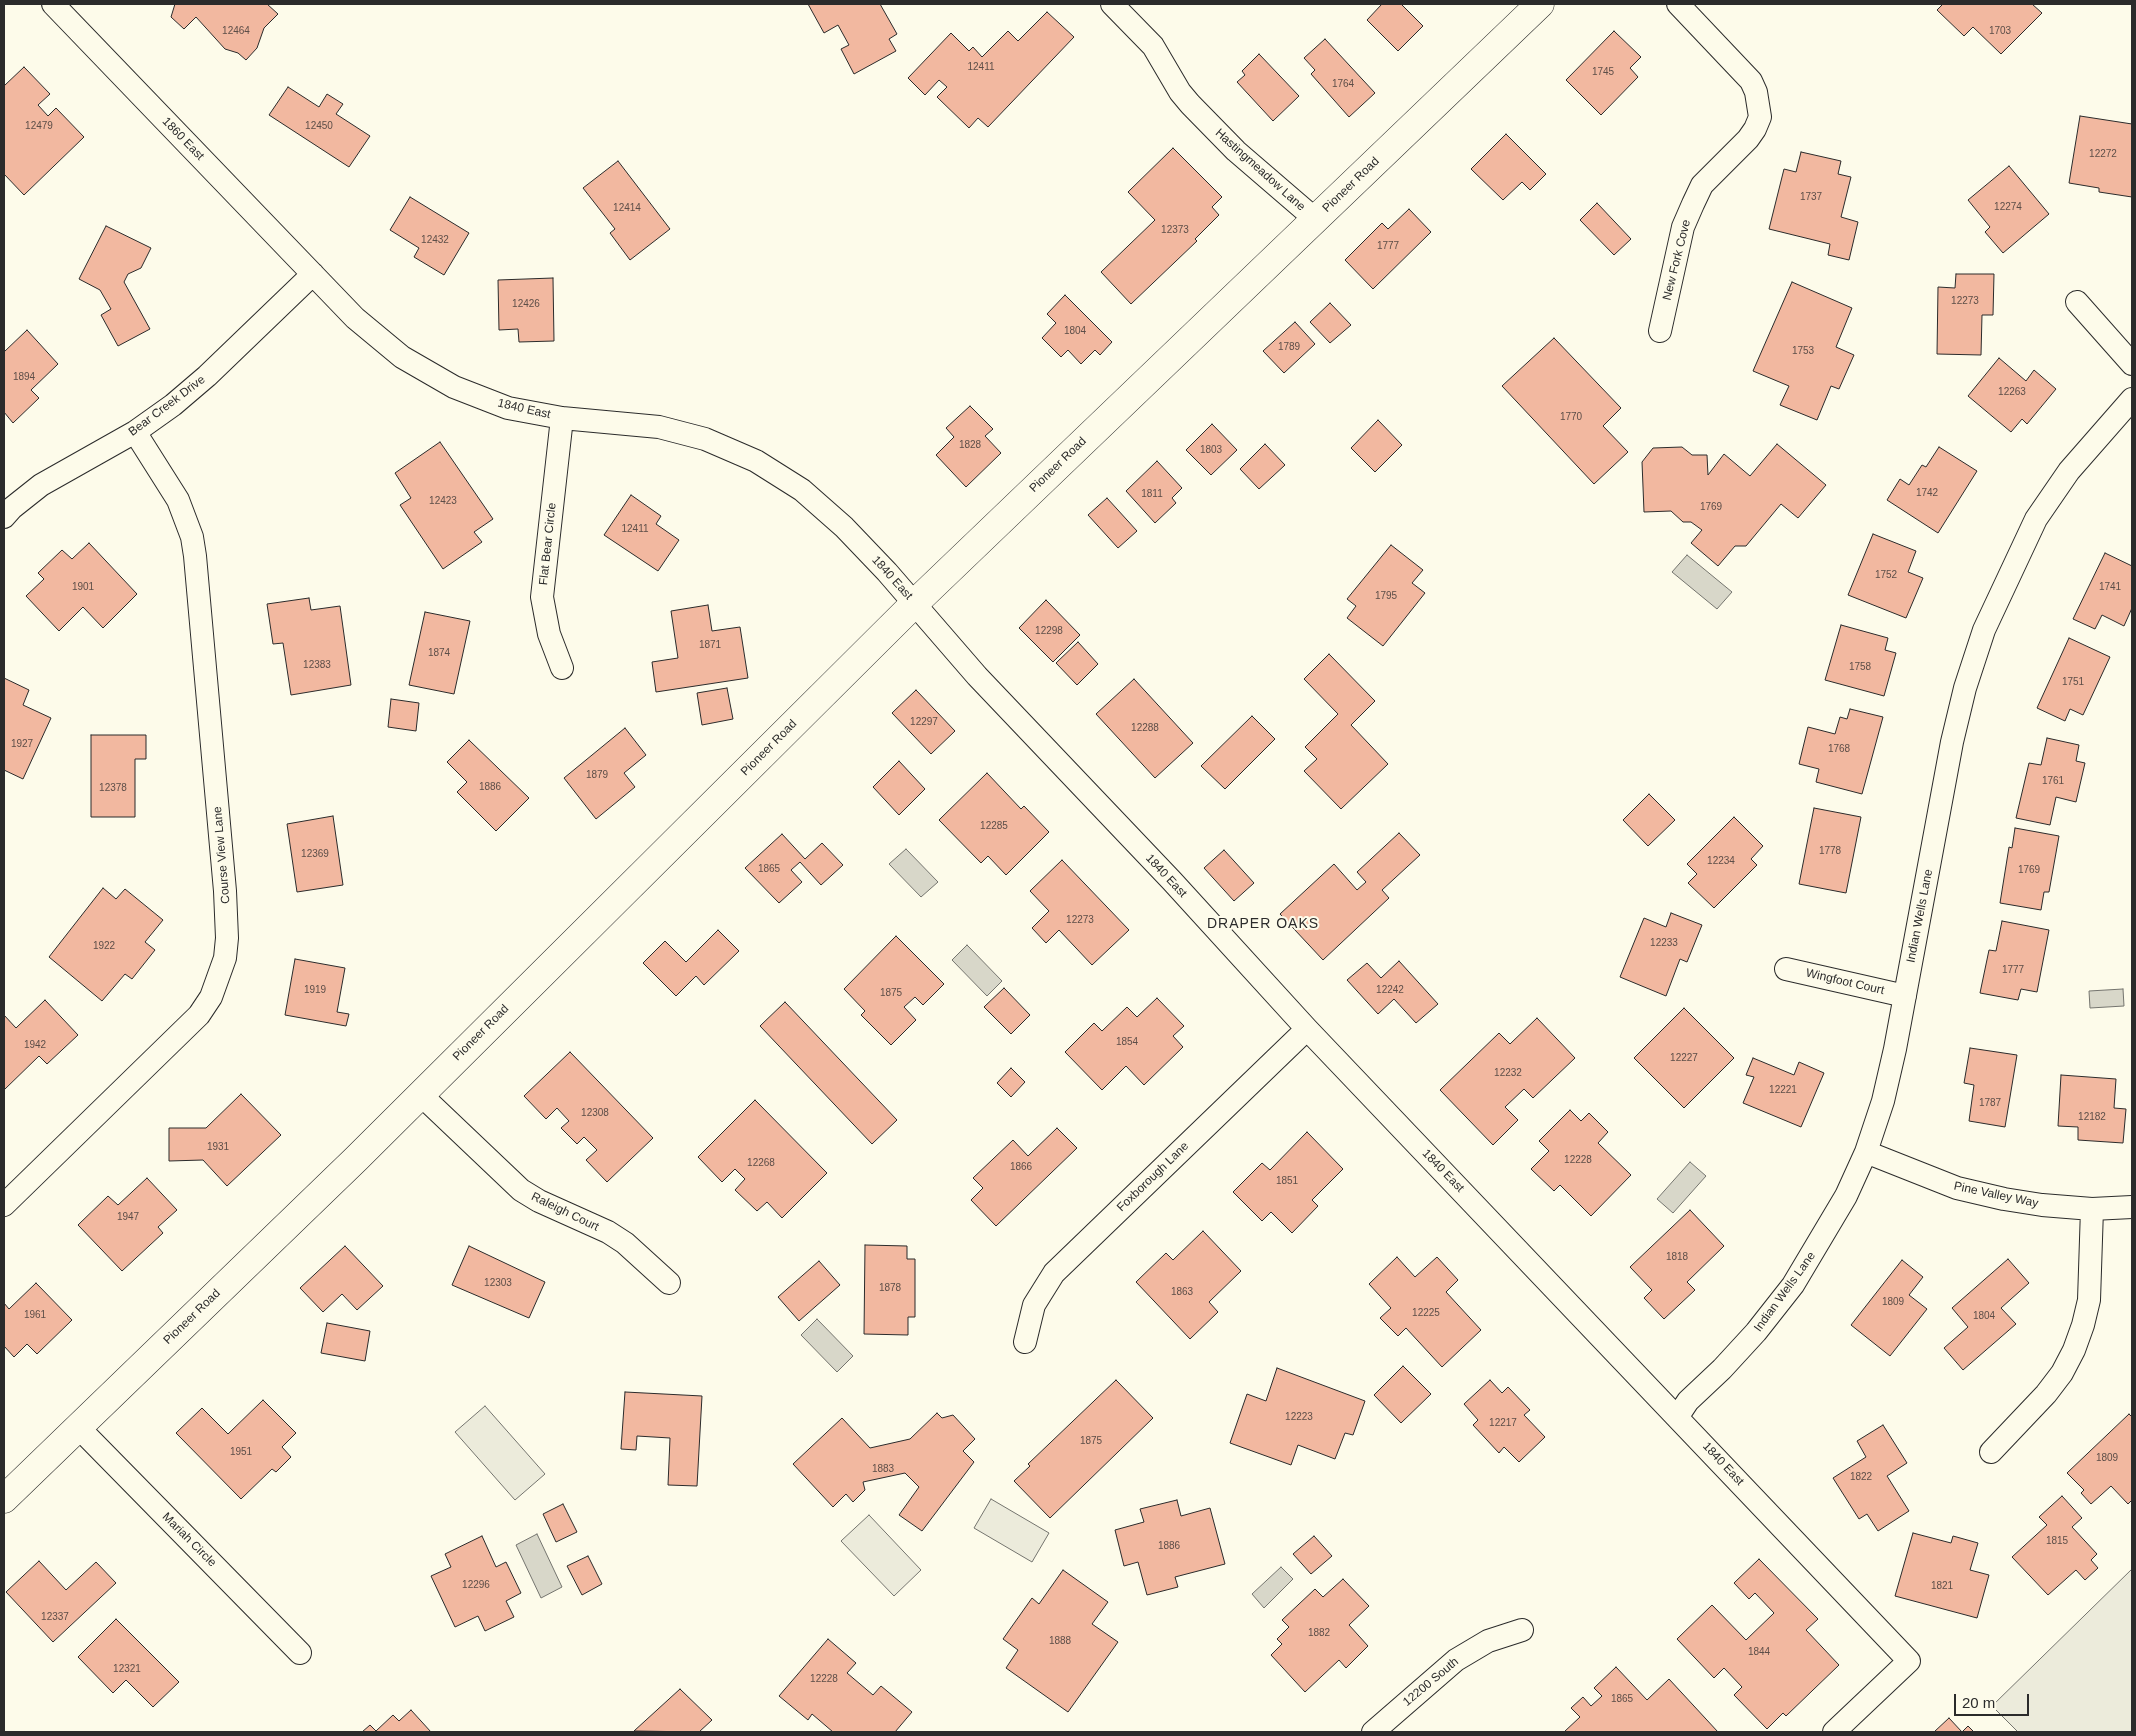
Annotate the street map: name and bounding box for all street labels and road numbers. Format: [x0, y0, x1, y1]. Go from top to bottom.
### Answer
street label: 1860 East [159, 115, 207, 163]
street label: Hastingmeadow Lane [1212, 126, 1308, 214]
street label: Pioneer Road [1320, 154, 1382, 216]
street label: New Fork Cove [1660, 218, 1694, 302]
street label: Bear Creek Drive [126, 373, 208, 439]
street label: 1840 East [496, 396, 552, 422]
street label: Pioneer Road [1027, 434, 1089, 496]
street label: Flat Bear Circle [537, 502, 559, 586]
street label: 1840 East [869, 553, 915, 603]
street label: Pioneer Road [738, 717, 800, 779]
street label: Course View Lane [211, 806, 233, 904]
street label: 1840 East [1142, 851, 1190, 901]
street label: Indian Wells Lane [1904, 868, 1936, 964]
street label: Wingfoot Court [1804, 966, 1886, 998]
street label: Pioneer Road [450, 1002, 512, 1064]
street label: Foxborough Lane [1114, 1139, 1192, 1215]
street label: 1840 East [1419, 1147, 1467, 1195]
street label: Pine Valley Way [1952, 1179, 2040, 1211]
street label: Raleigh Court [529, 1189, 601, 1235]
street label: Indian Wells Lane [1751, 1249, 1819, 1335]
street label: Pioneer Road [161, 1286, 223, 1348]
street label: 1840 East [1699, 1439, 1747, 1489]
street label: Mariah Circle [159, 1510, 219, 1570]
street label: 12200 South [1400, 1655, 1462, 1709]

